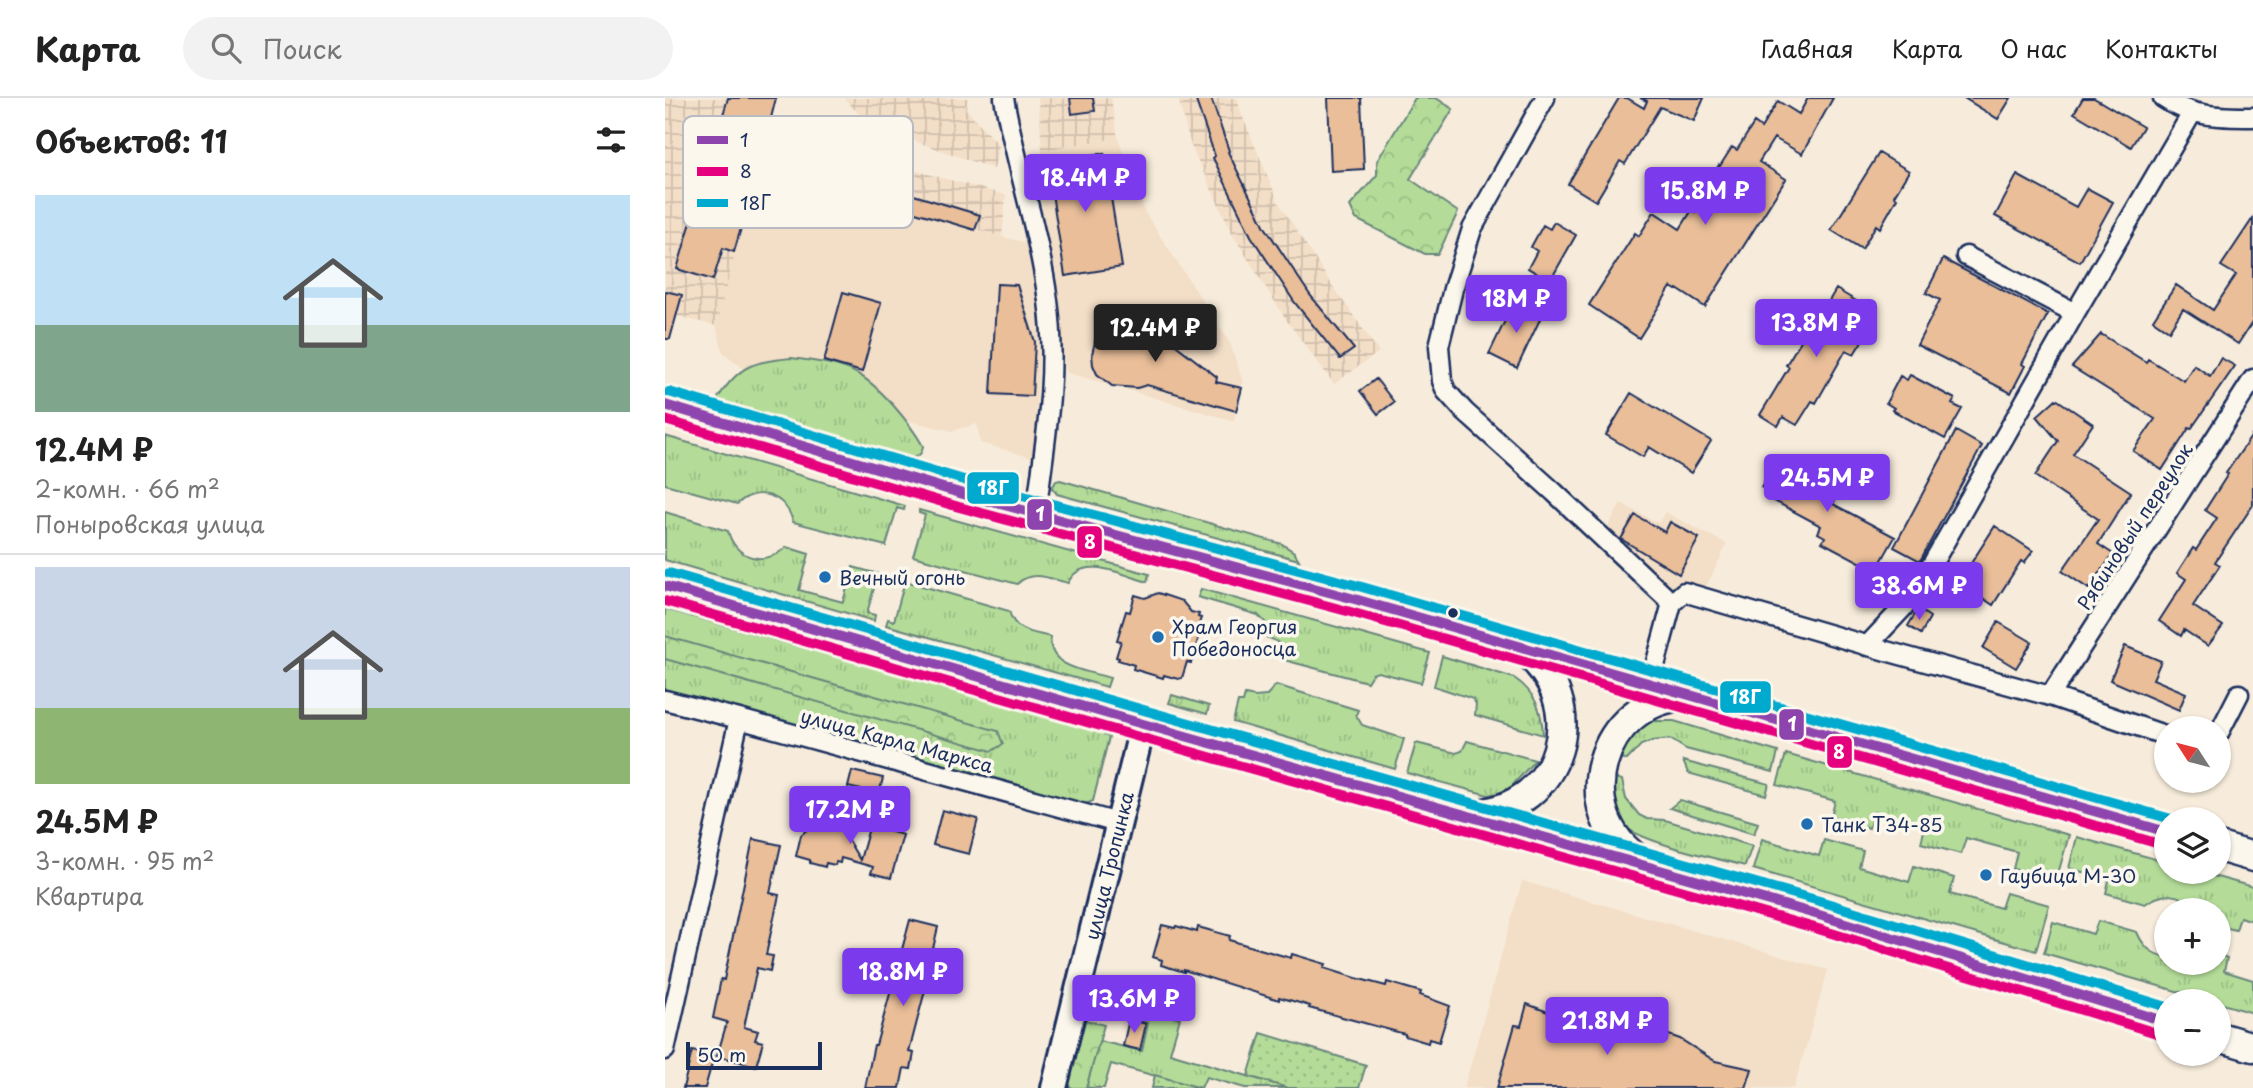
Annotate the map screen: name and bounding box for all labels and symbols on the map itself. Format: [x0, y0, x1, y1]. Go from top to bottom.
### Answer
legend [683, 116, 913, 228]
text: 1 [740, 125, 749, 153]
pin: 18.4M ₽ [1020, 155, 1150, 214]
text: 8 [740, 156, 752, 184]
pin: 15.8M ₽ [1640, 167, 1770, 227]
text: 18Г [740, 188, 771, 216]
pin: 18M ₽ [1467, 275, 1565, 335]
pin: 13.8M ₽ [1751, 300, 1881, 359]
pin: 12.4M ₽ [1090, 304, 1220, 364]
street label: Рябиновый переулок [2069, 436, 2199, 615]
pin: 24.5M ₽ [1762, 454, 1892, 514]
line badge: 18Г [966, 471, 1020, 505]
text: 18Г [977, 473, 1009, 501]
line badge: 1 [1026, 498, 1053, 531]
text: 1 [1035, 499, 1045, 527]
line badge: 8 [1076, 525, 1103, 559]
text: 8 [1084, 527, 1096, 555]
pin: 38.6M ₽ [1854, 562, 1984, 622]
place label: Вечный огонь [839, 563, 966, 591]
marker: Вечный огонь [817, 569, 833, 585]
unlabelled marker [1446, 606, 1460, 620]
place label: Храм Георгия Победоносца [1172, 612, 1298, 662]
marker: Храм Георгия Победоносца [1150, 629, 1166, 645]
line badge: 18Г [1719, 680, 1772, 714]
text: 18Г [1729, 682, 1761, 710]
street label: улица Карла Маркса [798, 701, 996, 779]
line badge: 1 [1778, 708, 1805, 741]
text: 1 [1787, 709, 1797, 737]
north arrow [2154, 716, 2231, 793]
line badge: 8 [1826, 735, 1853, 769]
text: 8 [1833, 737, 1845, 765]
pin: 17.2M ₽ [785, 786, 915, 846]
street label: улица Тропинка [1077, 788, 1140, 943]
place label: Танк Т34-85 [1821, 810, 1943, 838]
marker: Танк Т34-85 [1799, 816, 1815, 832]
place label: Гаубица М-30 [2000, 861, 2136, 889]
marker: Гаубица М-30 [1978, 867, 1994, 883]
pin: 18.8M ₽ [838, 948, 968, 1008]
pin: 13.6M ₽ [1069, 976, 1199, 1035]
pin: 21.8M ₽ [1542, 998, 1672, 1057]
scale bar [686, 1039, 823, 1071]

